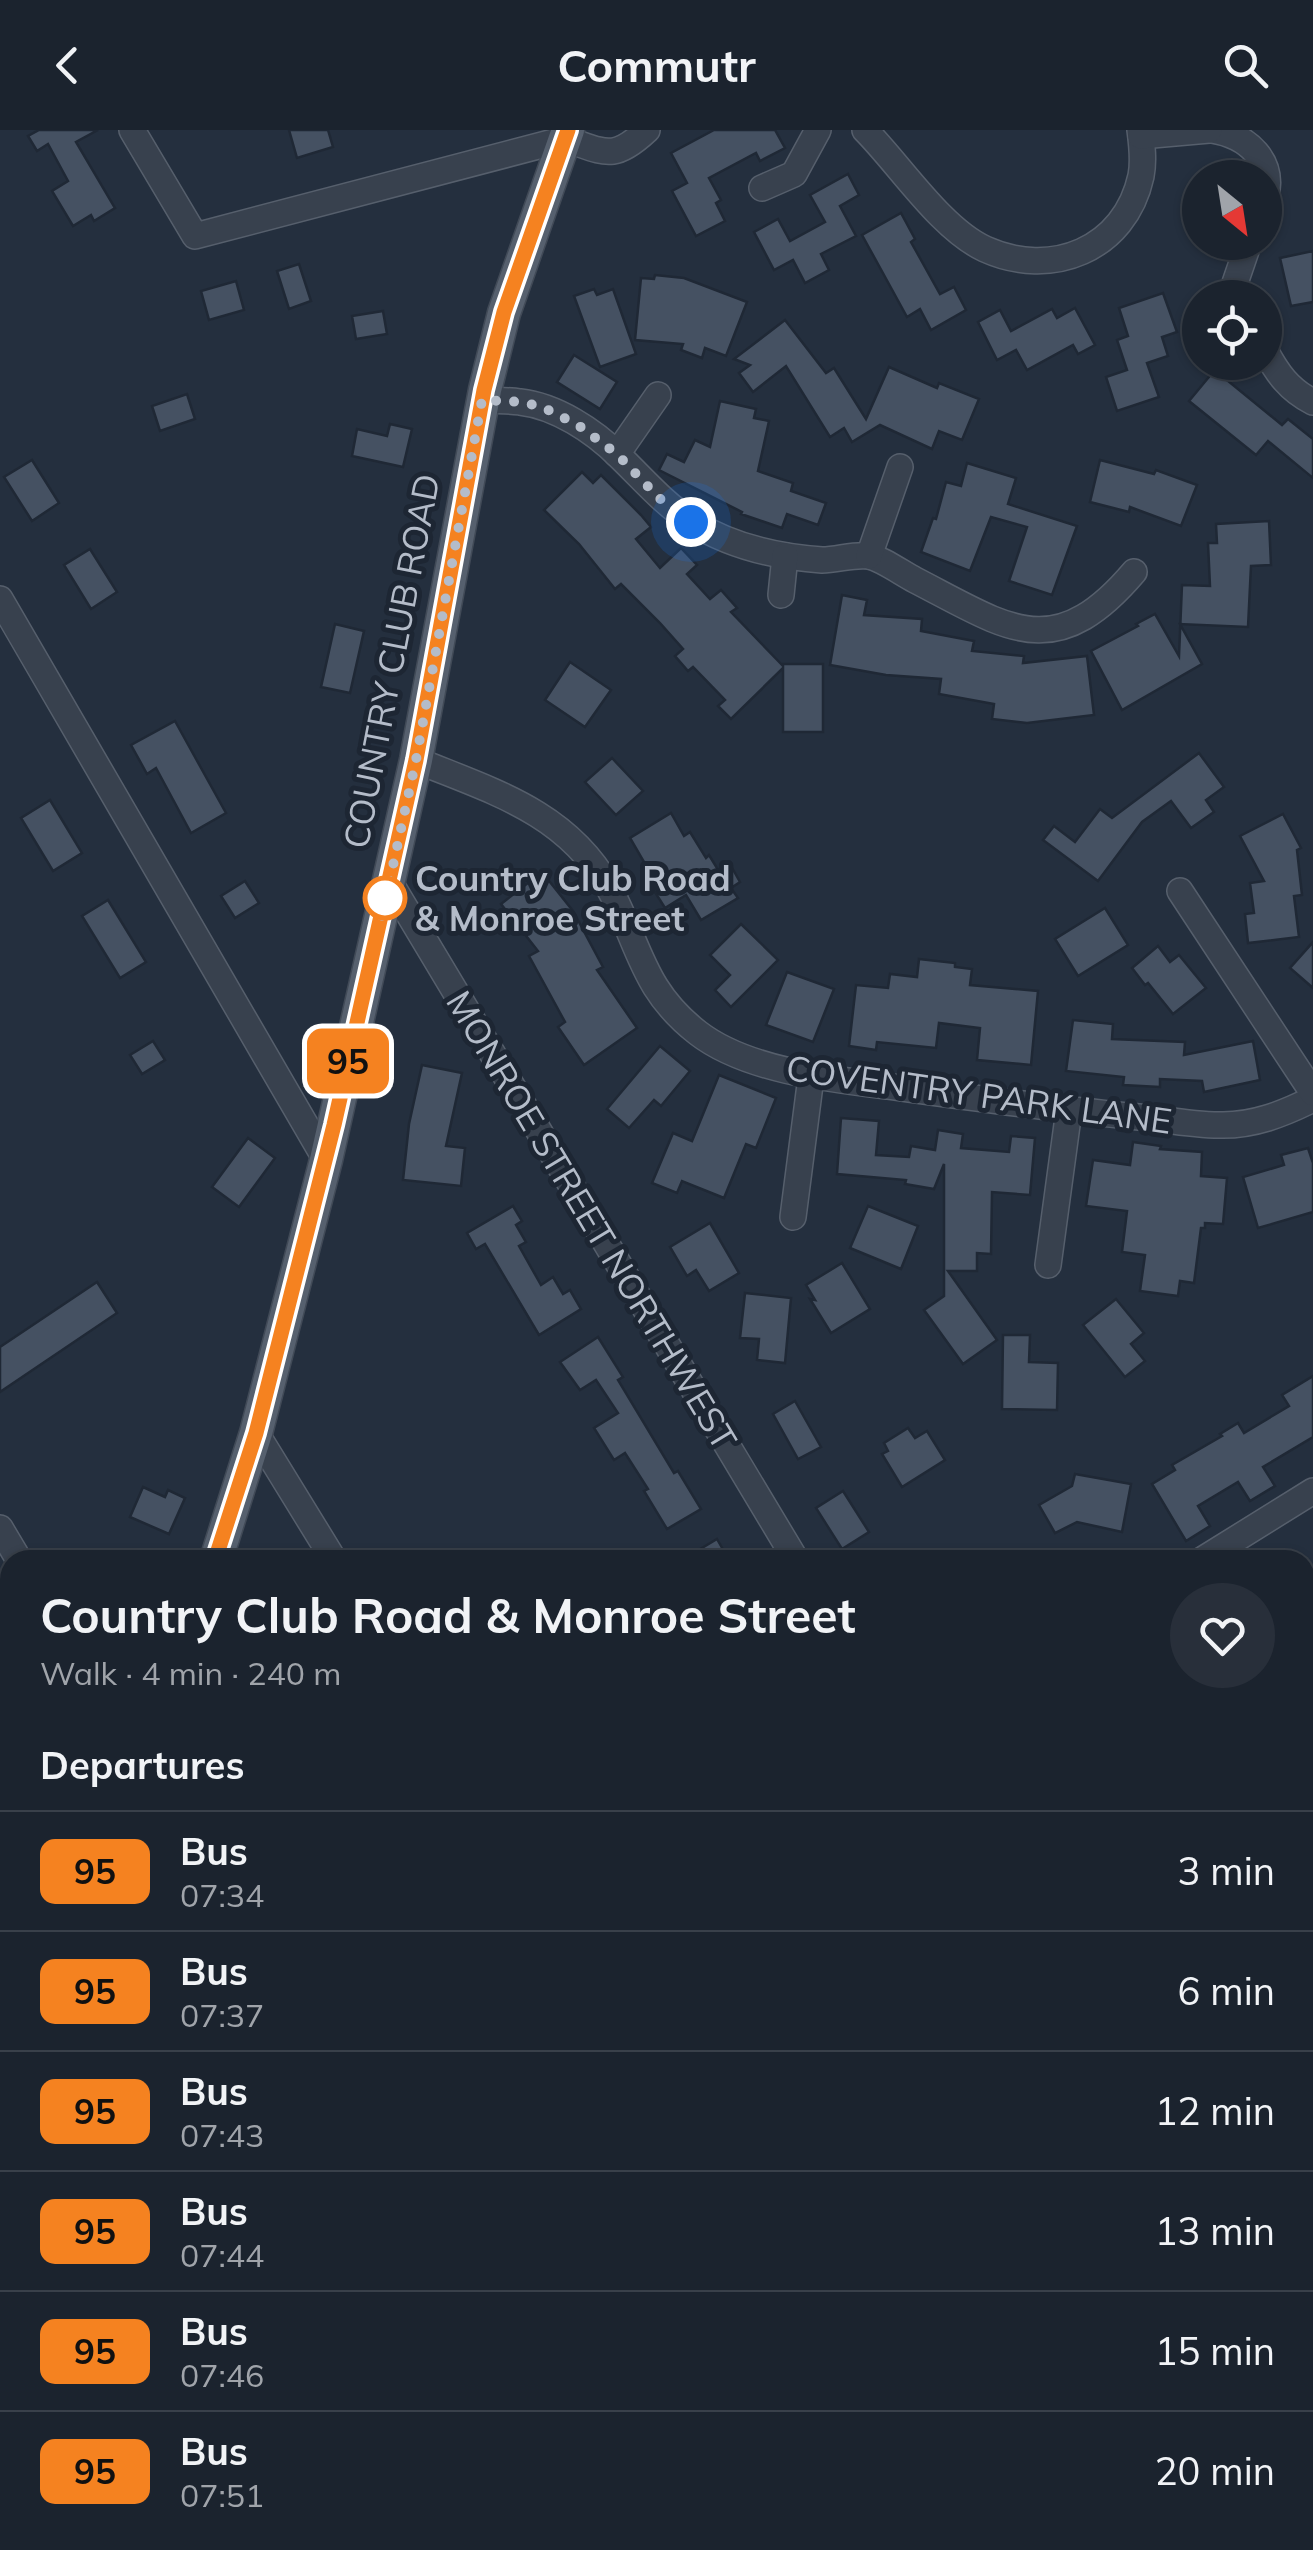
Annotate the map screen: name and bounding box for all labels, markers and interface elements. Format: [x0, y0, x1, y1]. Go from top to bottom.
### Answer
text: Commutr [557, 37, 756, 93]
icon: back [40, 38, 95, 93]
icon: search [1218, 38, 1273, 93]
north arrow [1182, 160, 1282, 260]
map controls [1182, 160, 1282, 380]
button: locate [1182, 280, 1282, 380]
street label: COUNTRY CLUB ROAD [333, 470, 449, 852]
your location [666, 497, 716, 547]
place label: Country Club Road & Monroe Street [415, 856, 731, 940]
marker: Country Club Road & Monroe Street [364, 877, 406, 919]
street label: MONROE STREET NORTHWEST [437, 982, 747, 1458]
line badge: 95 [303, 1028, 393, 1094]
text: 95 [327, 1039, 369, 1083]
street label: COVENTRY PARK LANE [783, 1045, 1175, 1143]
button: heart [1170, 1583, 1275, 1688]
text: Country Club Road & Monroe Street [40, 1585, 856, 1645]
text: Walk · 4 min · 240 m [40, 1653, 341, 1693]
text: Departures [40, 1741, 244, 1789]
text: Bus [180, 1827, 248, 1875]
text: 3 min [1178, 1847, 1275, 1895]
text: 95 [74, 1849, 116, 1893]
text: 07:34 [180, 1875, 264, 1915]
text: Bus [180, 1947, 248, 1995]
text: 6 min [1178, 1967, 1275, 2015]
text: 95 [74, 1969, 116, 2013]
text: 07:37 [180, 1995, 264, 2035]
text: Bus [180, 2067, 248, 2115]
text: 12 min [1155, 2087, 1275, 2135]
text: 95 [74, 2089, 116, 2133]
text: 07:43 [180, 2115, 264, 2155]
text: Bus [180, 2187, 248, 2235]
text: 13 min [1155, 2207, 1275, 2255]
text: 95 [74, 2209, 116, 2253]
text: 07:44 [180, 2235, 264, 2275]
text: Bus [180, 2307, 248, 2355]
text: 15 min [1155, 2327, 1275, 2375]
text: 95 [74, 2329, 116, 2373]
text: 07:46 [180, 2355, 264, 2395]
text: Bus [180, 2427, 248, 2475]
text: 20 min [1155, 2447, 1275, 2495]
text: 95 [74, 2449, 116, 2493]
text: 07:51 [180, 2475, 264, 2515]

